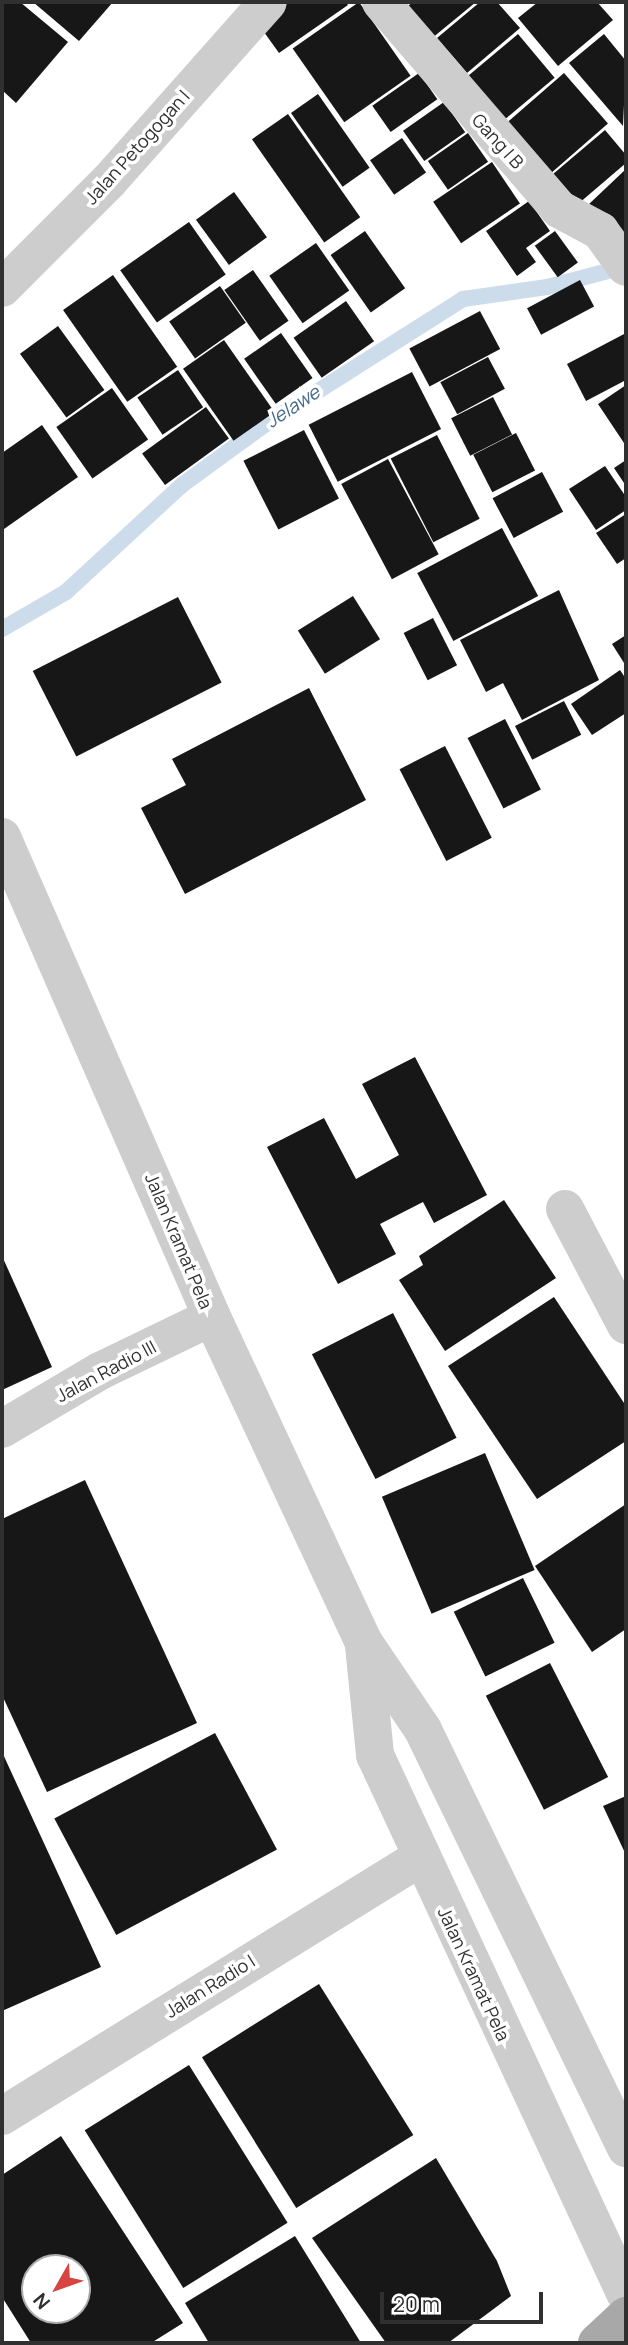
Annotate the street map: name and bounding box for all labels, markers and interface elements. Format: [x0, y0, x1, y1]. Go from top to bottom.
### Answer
street label: Jalan Petogogan I [80, 85, 194, 209]
street label: Gang I B [468, 109, 528, 173]
water label: Jelawe [262, 381, 324, 433]
street label: Jalan Kramat Pela [141, 1170, 217, 1312]
street label: Jalan Radio III [52, 1336, 160, 1406]
street label: Jalan Kramat Pela [434, 1904, 514, 2044]
street label: Jalan Radio I [161, 1950, 259, 2022]
north arrow [21, 2254, 91, 2324]
scale bar [383, 2278, 546, 2322]
text: N [27, 2288, 56, 2315]
text: 20 m [393, 2290, 440, 2318]

